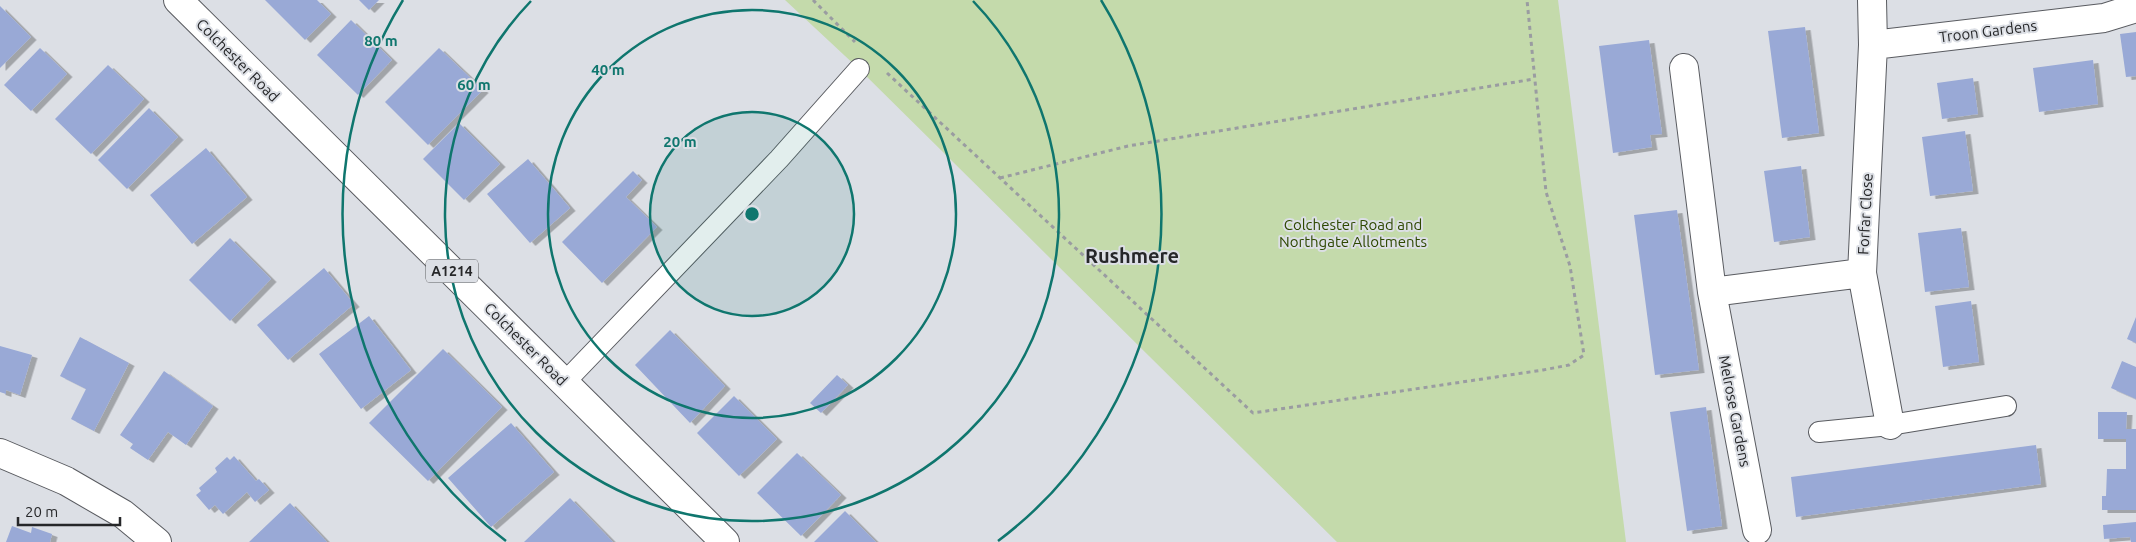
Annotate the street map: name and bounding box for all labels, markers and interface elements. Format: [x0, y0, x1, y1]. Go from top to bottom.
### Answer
street label: Colchester Road [193, 15, 283, 105]
street label: Troon Gardens [1938, 17, 2038, 45]
text: 80 m [364, 32, 398, 49]
text: 40 m [591, 61, 625, 78]
text: 60 m [457, 76, 491, 93]
text: 20 m [663, 133, 697, 150]
street label: Forfar Close [1854, 173, 1876, 255]
centre of rings [743, 205, 761, 223]
park label: Colchester Road and Northgate Allotments [1279, 216, 1427, 250]
district label: Rushmere [1085, 244, 1179, 267]
road number: A1214 [426, 260, 478, 282]
street label: Colchester Road [481, 299, 571, 389]
street label: Melrose Gardens [1716, 354, 1754, 468]
scale bar [18, 494, 120, 526]
text: 20 m [25, 503, 58, 520]

